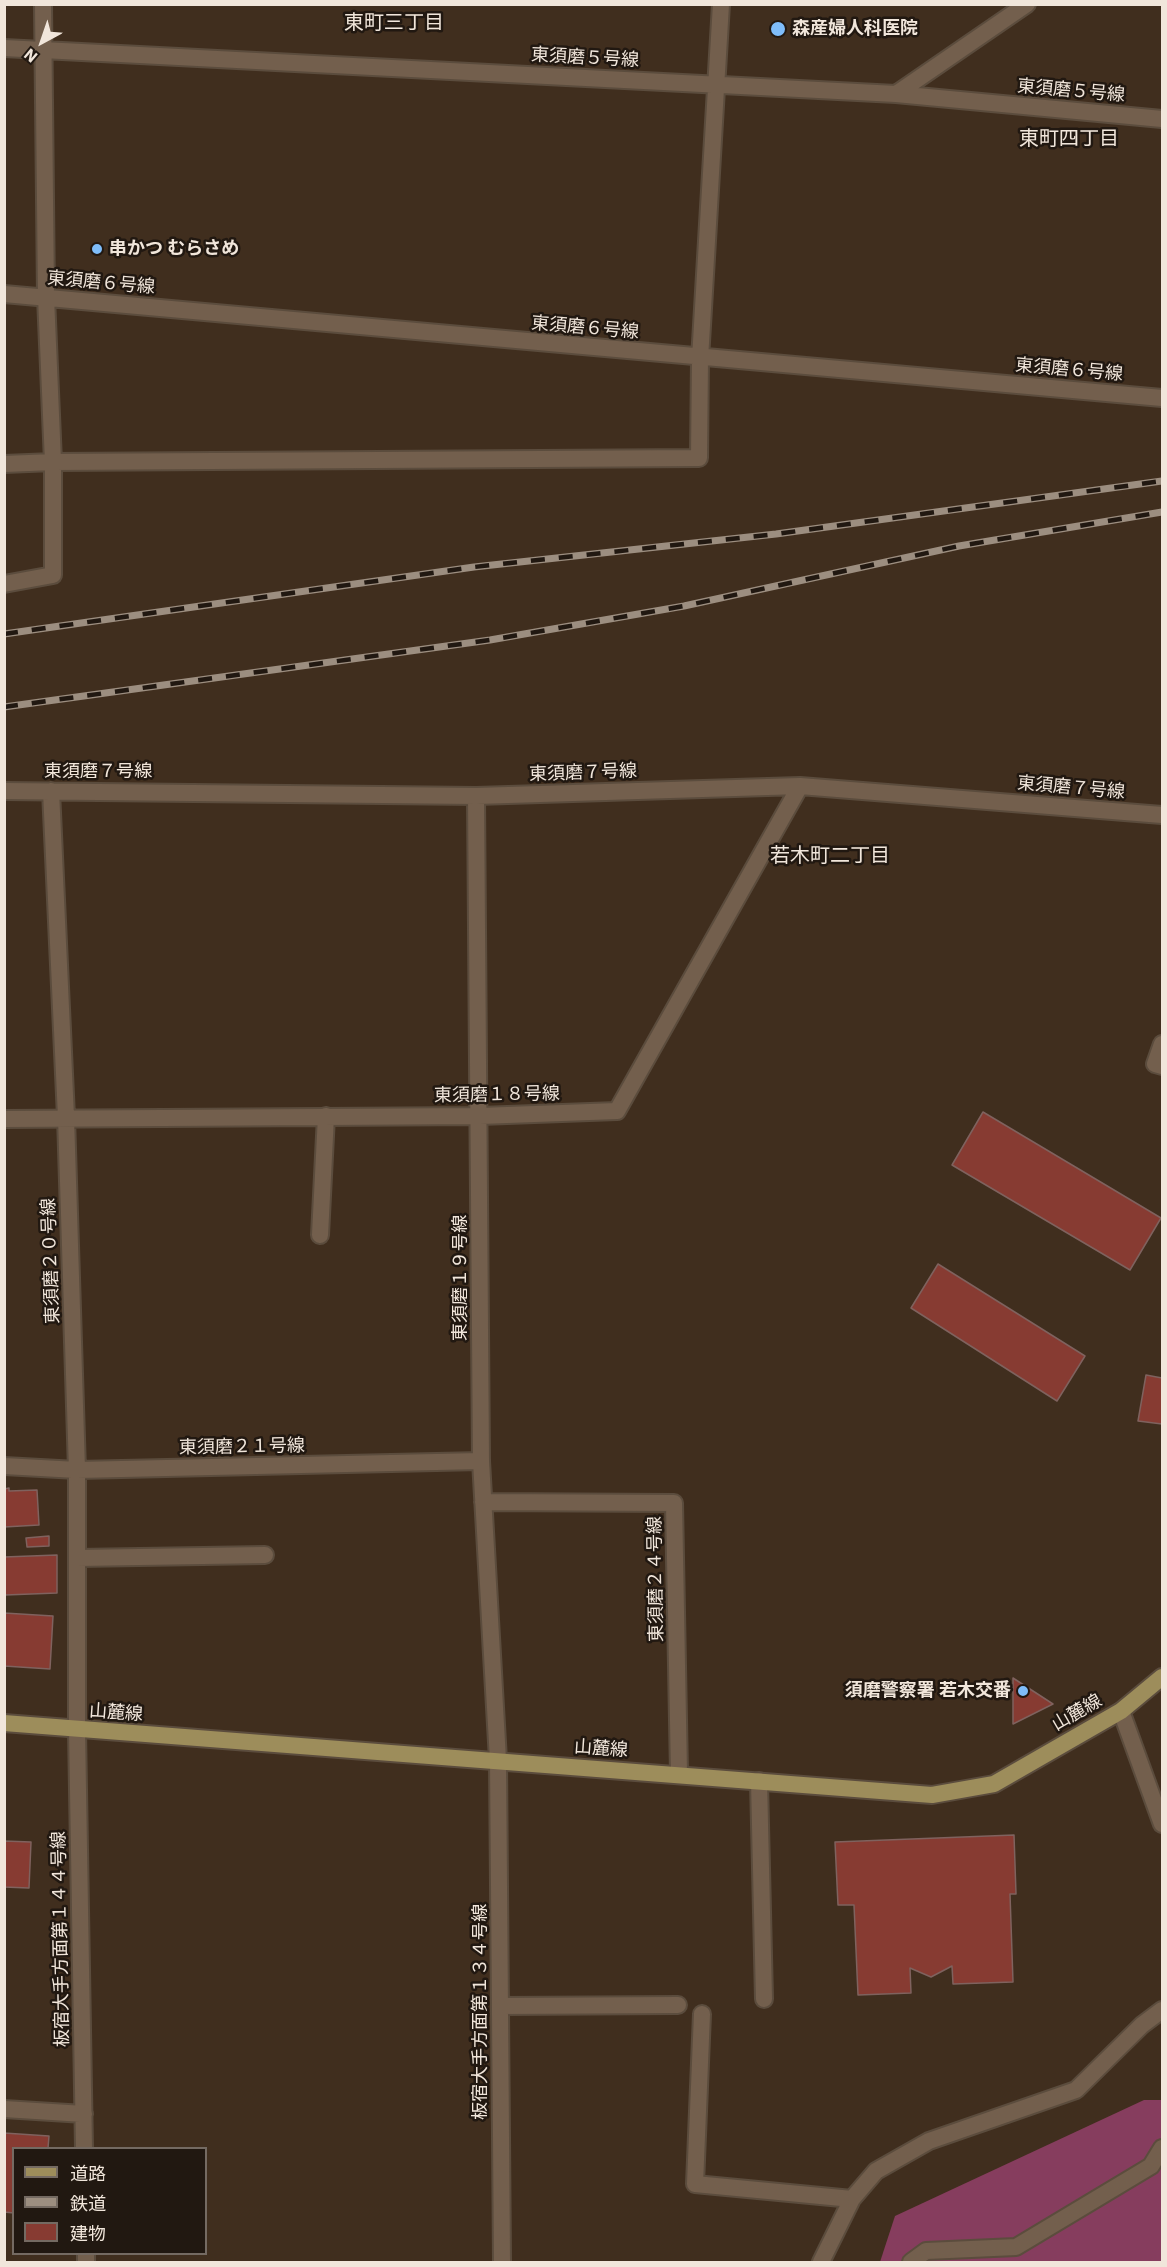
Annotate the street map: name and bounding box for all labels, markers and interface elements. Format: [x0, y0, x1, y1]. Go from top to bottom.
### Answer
district label: 東町三丁目 [344, 11, 444, 35]
north arrow [12, 12, 72, 72]
place label: 森産婦人科医院 [792, 18, 918, 40]
marker: 森産婦人科医院 [769, 20, 787, 38]
text: N [20, 44, 41, 67]
street label: 東須磨５号線 [531, 44, 639, 72]
street label: 東須磨５号線 [1016, 76, 1126, 106]
district label: 東町四丁目 [1019, 127, 1119, 151]
place label: 串かつ むらさめ [109, 238, 239, 260]
marker: 串かつ むらさめ [90, 242, 104, 256]
street label: 東須磨６号線 [46, 268, 156, 298]
street label: 東須磨６号線 [530, 313, 640, 343]
street label: 東須磨６号線 [1014, 355, 1124, 385]
street label: 東須磨７号線 [529, 760, 637, 786]
street label: 東須磨７号線 [44, 761, 152, 783]
street label: 東須磨７号線 [1016, 773, 1126, 803]
district label: 若木町二丁目 [770, 844, 890, 868]
street label: 東須磨１８号線 [434, 1083, 560, 1107]
street label: 東須磨２０号線 [38, 1198, 64, 1324]
street label: 東須磨１９号線 [450, 1215, 472, 1341]
street label: 東須磨２１号線 [179, 1435, 305, 1459]
street label: 東須磨２４号線 [644, 1516, 668, 1642]
place label: 須磨警察署 若木交番 [845, 1680, 1011, 1702]
marker: 須磨警察署 若木交番 [1016, 1684, 1030, 1698]
street label: 山麓線 [1048, 1690, 1106, 1736]
street label: 山麓線 [88, 1700, 144, 1726]
street label: 山麓線 [573, 1736, 629, 1762]
street label: 板宿大手方面第１４４号線 [48, 1831, 74, 2047]
street label: 板宿大手方面第１３４号線 [470, 1904, 492, 2120]
legend [12, 2147, 207, 2255]
text: 道路 [70, 2162, 106, 2185]
text: 鉄道 [70, 2192, 106, 2215]
text: 建物 [70, 2222, 106, 2245]

